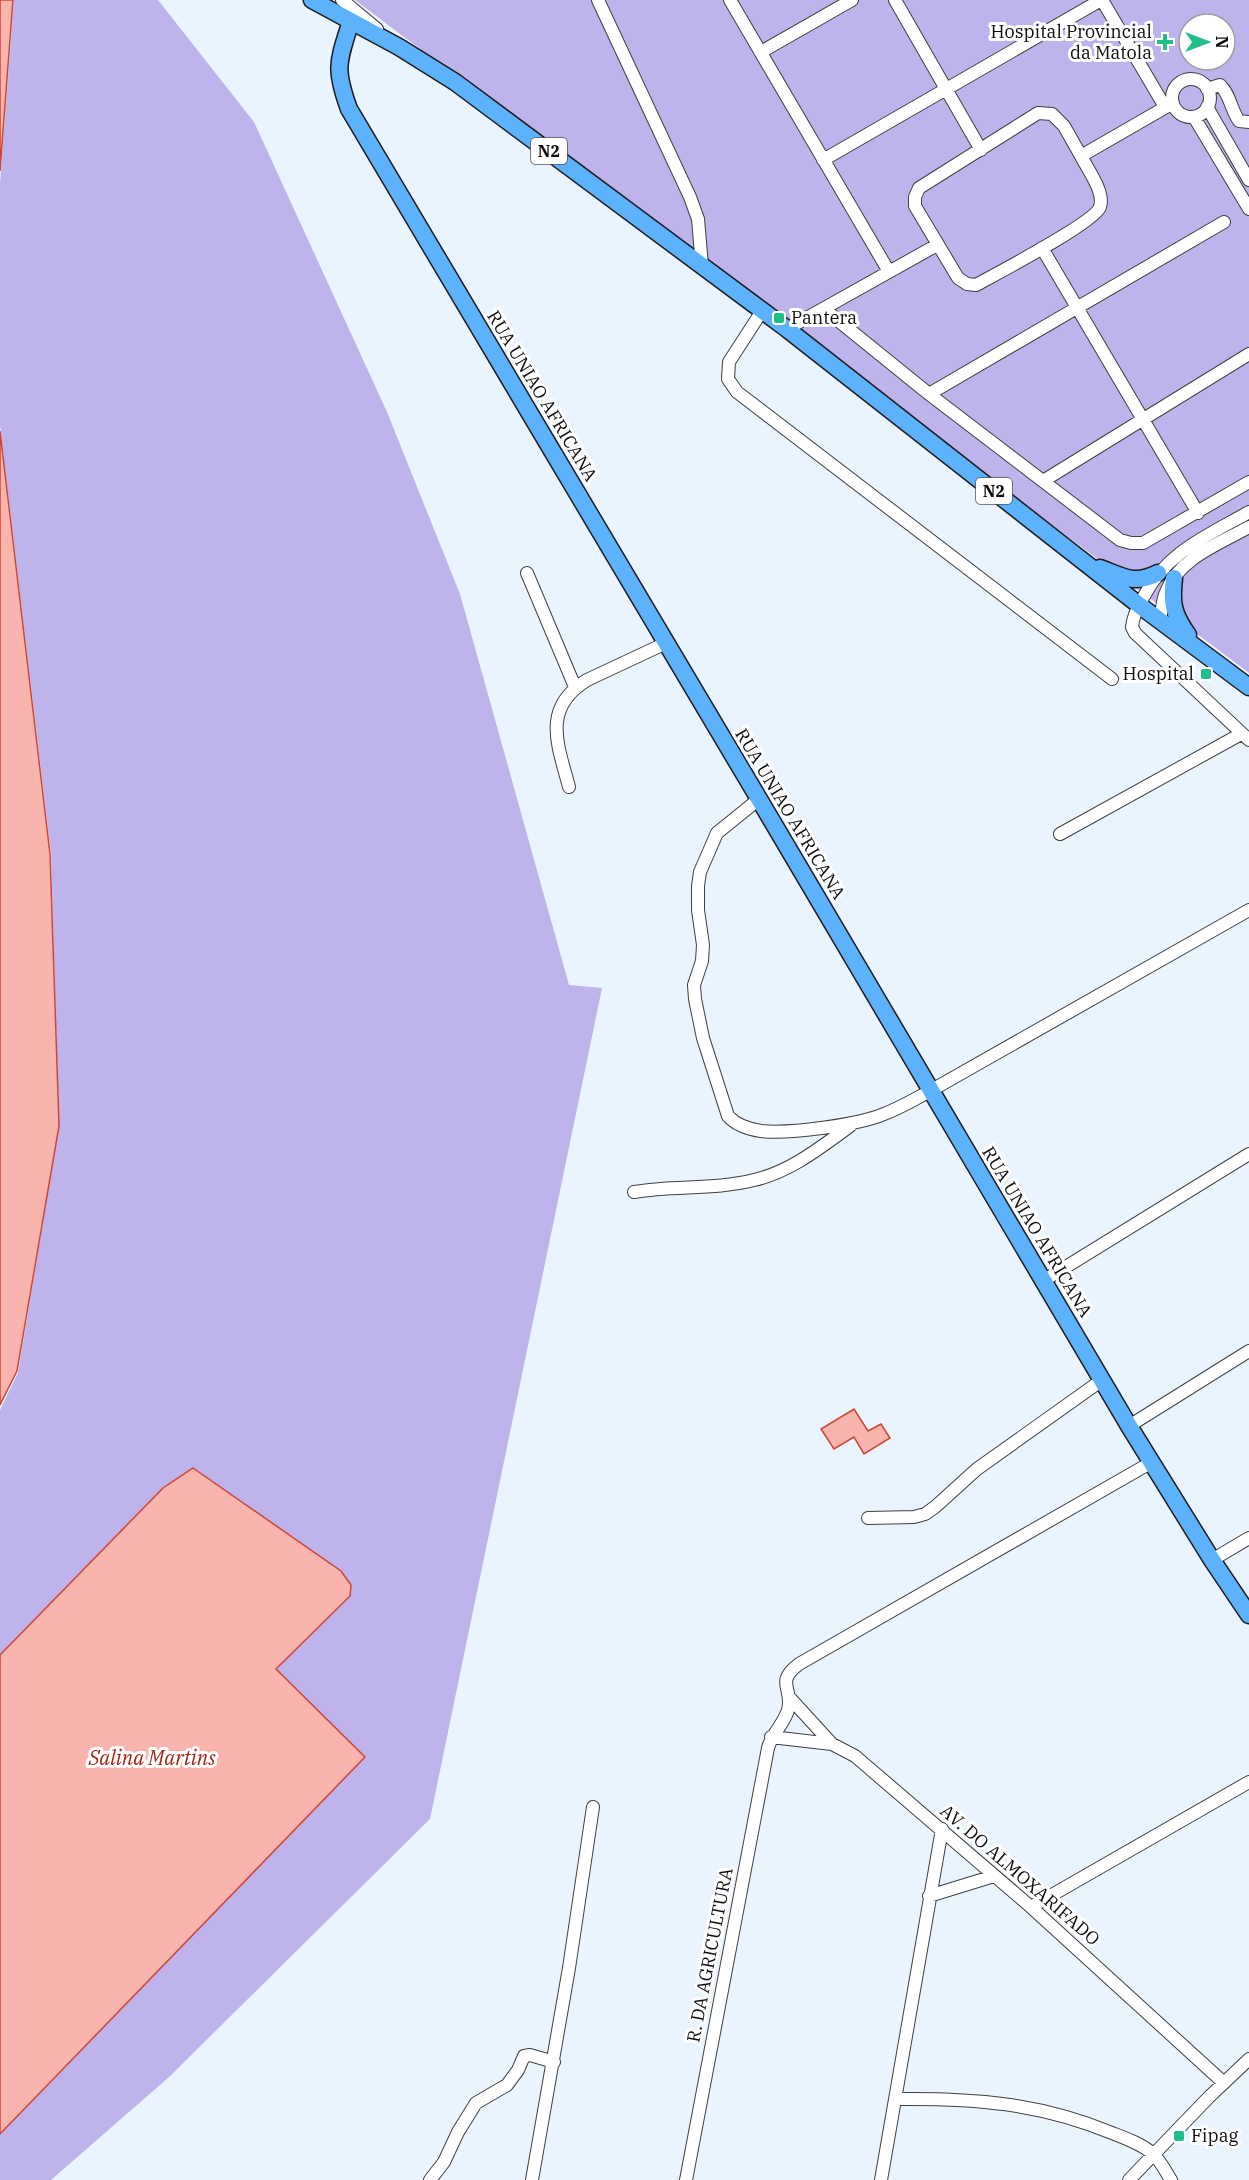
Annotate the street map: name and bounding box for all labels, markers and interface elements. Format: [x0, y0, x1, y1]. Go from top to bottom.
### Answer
north arrow [1177, 12, 1237, 72]
place label: Hospital Provincial da Matola [990, 20, 1152, 64]
marker: Hospital Provincial da Matola [1156, 33, 1174, 51]
text: N [1212, 36, 1232, 48]
road number: N2 [531, 138, 567, 164]
street label: RUA UNIAO AFRICANA [482, 306, 603, 486]
place label: Pantera [791, 306, 857, 329]
marker: Pantera [772, 311, 786, 325]
road number: N2 [976, 478, 1012, 504]
place label: Hospital [1123, 662, 1194, 685]
marker: Hospital [1199, 667, 1213, 681]
street label: RUA UNIAO AFRICANA [730, 724, 851, 904]
street label: RUA UNIAO AFRICANA [977, 1142, 1098, 1322]
water label: Salina Martins [87, 1744, 216, 1771]
street label: AV. DO ALMOXARIFADO [936, 1799, 1105, 1950]
street label: R. DA AGRICULTURA [681, 1865, 738, 2044]
place label: Fipag [1191, 2124, 1238, 2147]
marker: Fipag [1172, 2129, 1186, 2143]

